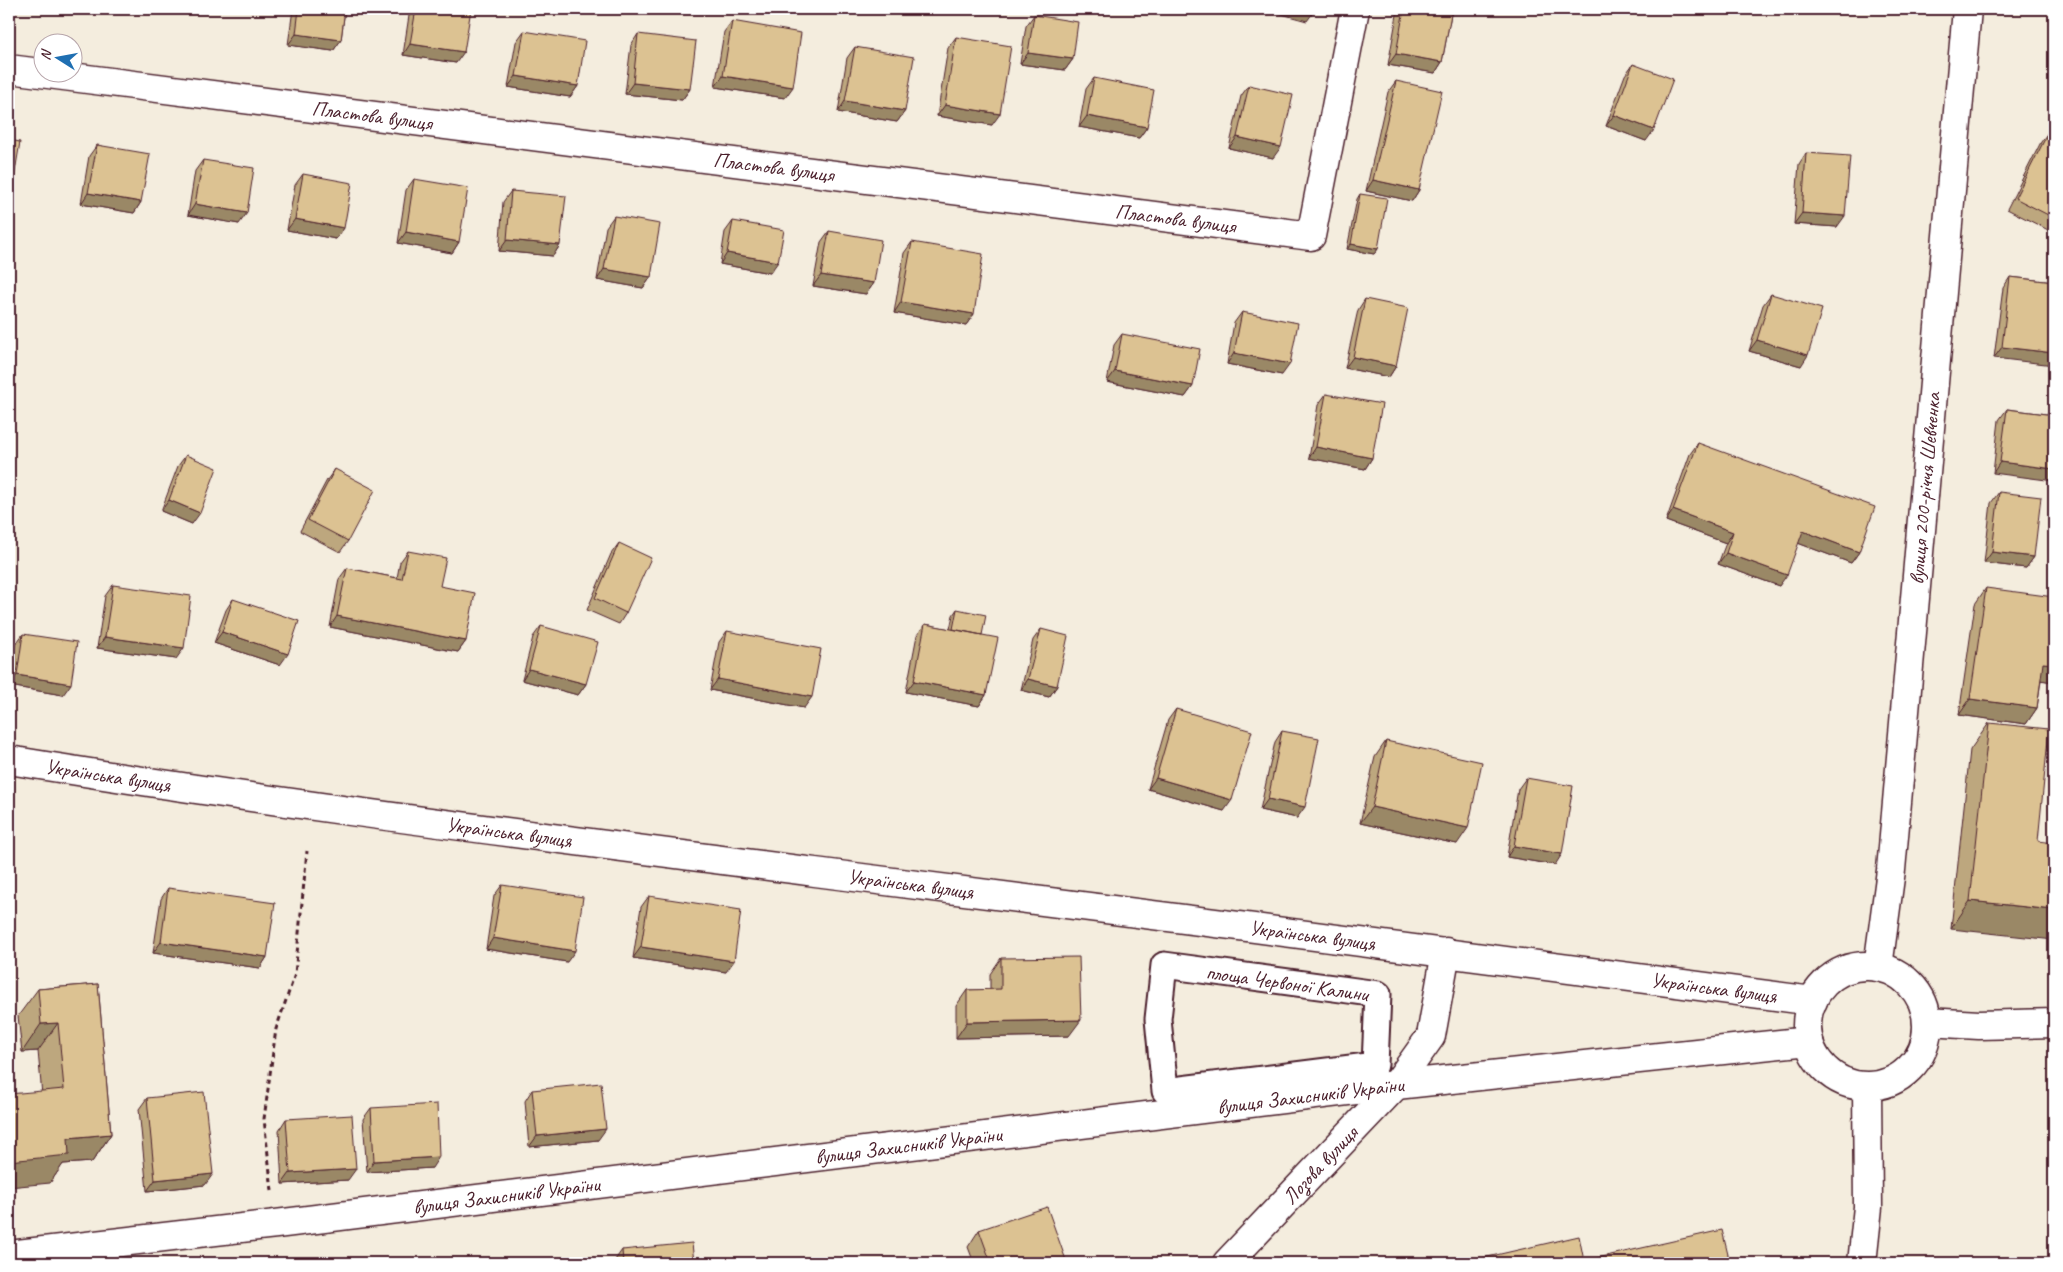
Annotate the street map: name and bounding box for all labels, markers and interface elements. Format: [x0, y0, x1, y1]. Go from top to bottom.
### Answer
north arrow [32, 32, 82, 82]
text: N [37, 47, 55, 61]
street label: Пластова вулиця [310, 95, 435, 136]
street label: Пластова вулиця [712, 146, 837, 188]
street label: Пластова вулиця [1114, 198, 1239, 239]
street label: вулиця 200-річчя Шевченка [1903, 389, 1946, 585]
street label: Українська вулиця [43, 753, 174, 798]
street label: Українська вулиця [444, 811, 575, 854]
street label: Українська вулиця [846, 863, 976, 905]
street label: Українська вулиця [1248, 915, 1378, 957]
street label: площа Червоної Калини [1204, 959, 1372, 1008]
street label: Українська вулиця [1649, 967, 1779, 1009]
street label: вулиця Захисників України [1215, 1071, 1406, 1120]
street label: Лозова вулиця [1277, 1119, 1364, 1210]
street label: вулиця Захисників України [814, 1121, 1004, 1170]
street label: вулиця Захисників України [412, 1171, 602, 1220]

